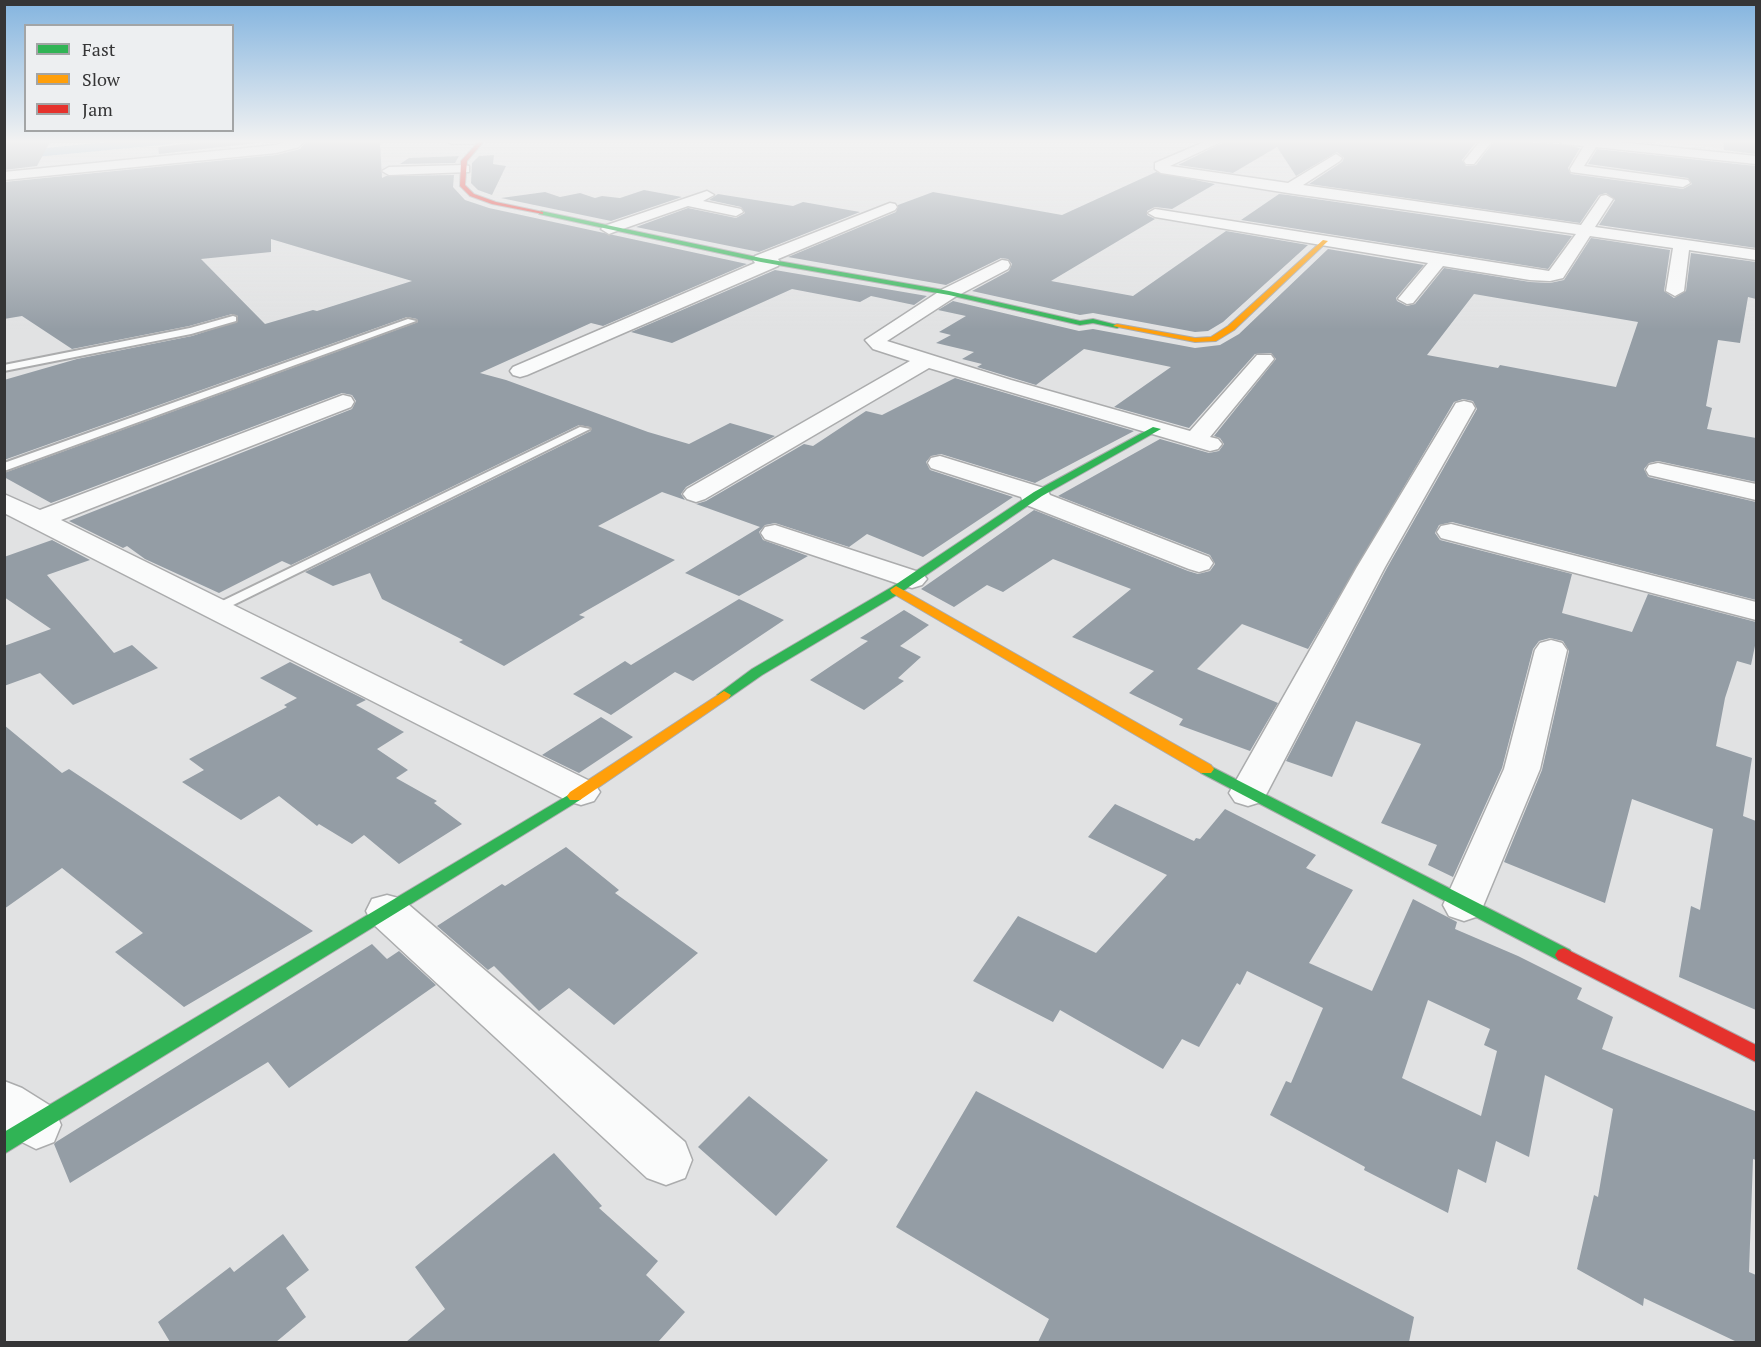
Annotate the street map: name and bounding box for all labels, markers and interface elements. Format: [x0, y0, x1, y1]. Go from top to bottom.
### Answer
legend [24, 24, 234, 132]
text: Fast [82, 37, 115, 61]
text: Slow [82, 67, 120, 91]
text: Jam [82, 97, 113, 121]

